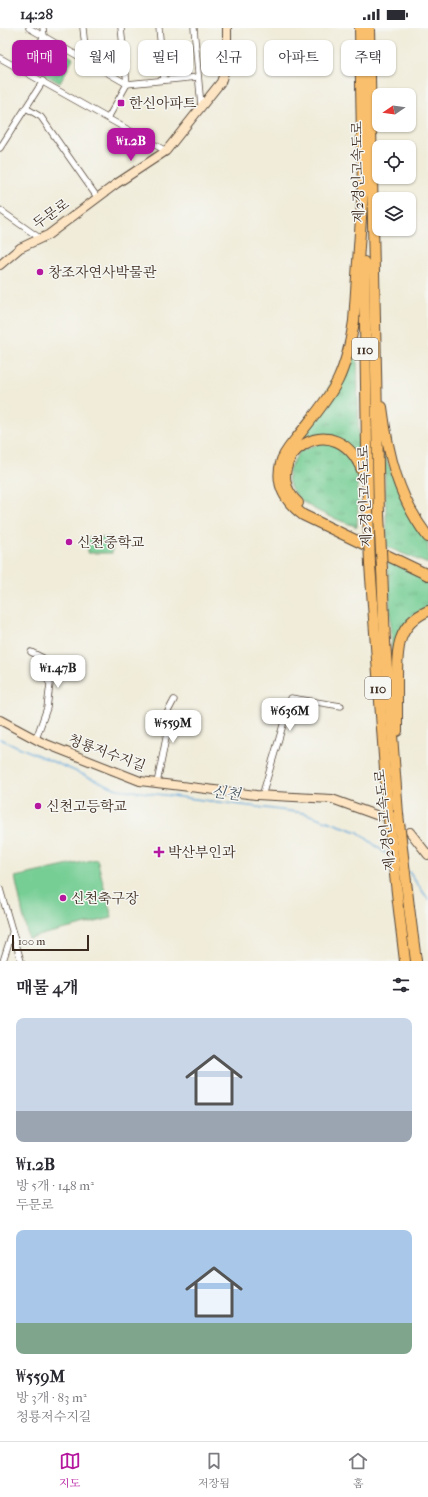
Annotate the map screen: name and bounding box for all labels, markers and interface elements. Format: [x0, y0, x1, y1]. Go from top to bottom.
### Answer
text: 14:28 [20, 5, 53, 23]
chip: 매매 [12, 40, 67, 76]
chip: 월세 [75, 40, 130, 76]
chip: 필터 [138, 40, 193, 76]
chip: 신규 [201, 40, 256, 76]
chip: 아파트 [264, 40, 333, 76]
chip: 주택 [341, 40, 396, 76]
north arrow [372, 88, 416, 132]
map controls [372, 88, 416, 236]
place label: 한신아파트 [129, 95, 197, 112]
marker: 한신아파트 [116, 98, 126, 108]
street label: 제2경인고속도로 [349, 120, 367, 223]
pin: ₩1.2B [103, 128, 159, 162]
text: ₩1.2B [116, 133, 146, 148]
button: locate [372, 140, 416, 184]
button: layers [372, 192, 416, 236]
street label: 두문로 [30, 195, 73, 233]
place label: 창조자연사박물관 [48, 264, 157, 281]
marker: 창조자연사박물관 [35, 267, 45, 277]
road number: 110 [352, 338, 378, 360]
street label: 제2경인고속도로 [355, 444, 375, 547]
place label: 신천중학교 [77, 534, 145, 551]
marker: 신천중학교 [64, 537, 74, 547]
pin: ₩1.47B [25, 655, 91, 689]
text: ₩1.47B [39, 660, 77, 675]
road number: 110 [365, 677, 391, 699]
pin: ₩636M [262, 698, 318, 732]
text: ₩636M [271, 703, 309, 718]
pin: ₩559M [145, 710, 201, 744]
text: ₩559M [154, 715, 192, 730]
street label: 청룡저수지길 [66, 731, 148, 775]
street label: 제2경인고속도로 [371, 768, 399, 872]
water label: 신천 [211, 782, 243, 804]
place label: 신천고등학교 [46, 798, 128, 815]
marker: 신천고등학교 [33, 801, 43, 811]
place label: 박산부인과 [168, 844, 236, 861]
marker: 박산부인과 [153, 846, 165, 858]
place label: 신천축구장 [71, 890, 139, 907]
marker: 신천축구장 [58, 893, 68, 903]
scale bar [12, 933, 89, 952]
text: 100 m [18, 935, 46, 948]
icon: filters [390, 974, 412, 996]
text: 매물 4개 [16, 977, 79, 997]
icon: home [178, 1044, 250, 1116]
text: ₩1.2B [16, 1154, 55, 1174]
text: 방 5개 · 148 m² [16, 1178, 94, 1193]
text: 두문로 [16, 1197, 54, 1212]
icon: home [178, 1256, 250, 1328]
text: ₩559M [16, 1366, 65, 1386]
text: 방 3개 · 83 m² [16, 1390, 87, 1405]
text: 청룡저수지길 [16, 1409, 91, 1424]
tab: 지도 [59, 1450, 81, 1490]
tab: 저장됨 [198, 1450, 230, 1490]
tab: 홈 [347, 1450, 369, 1490]

